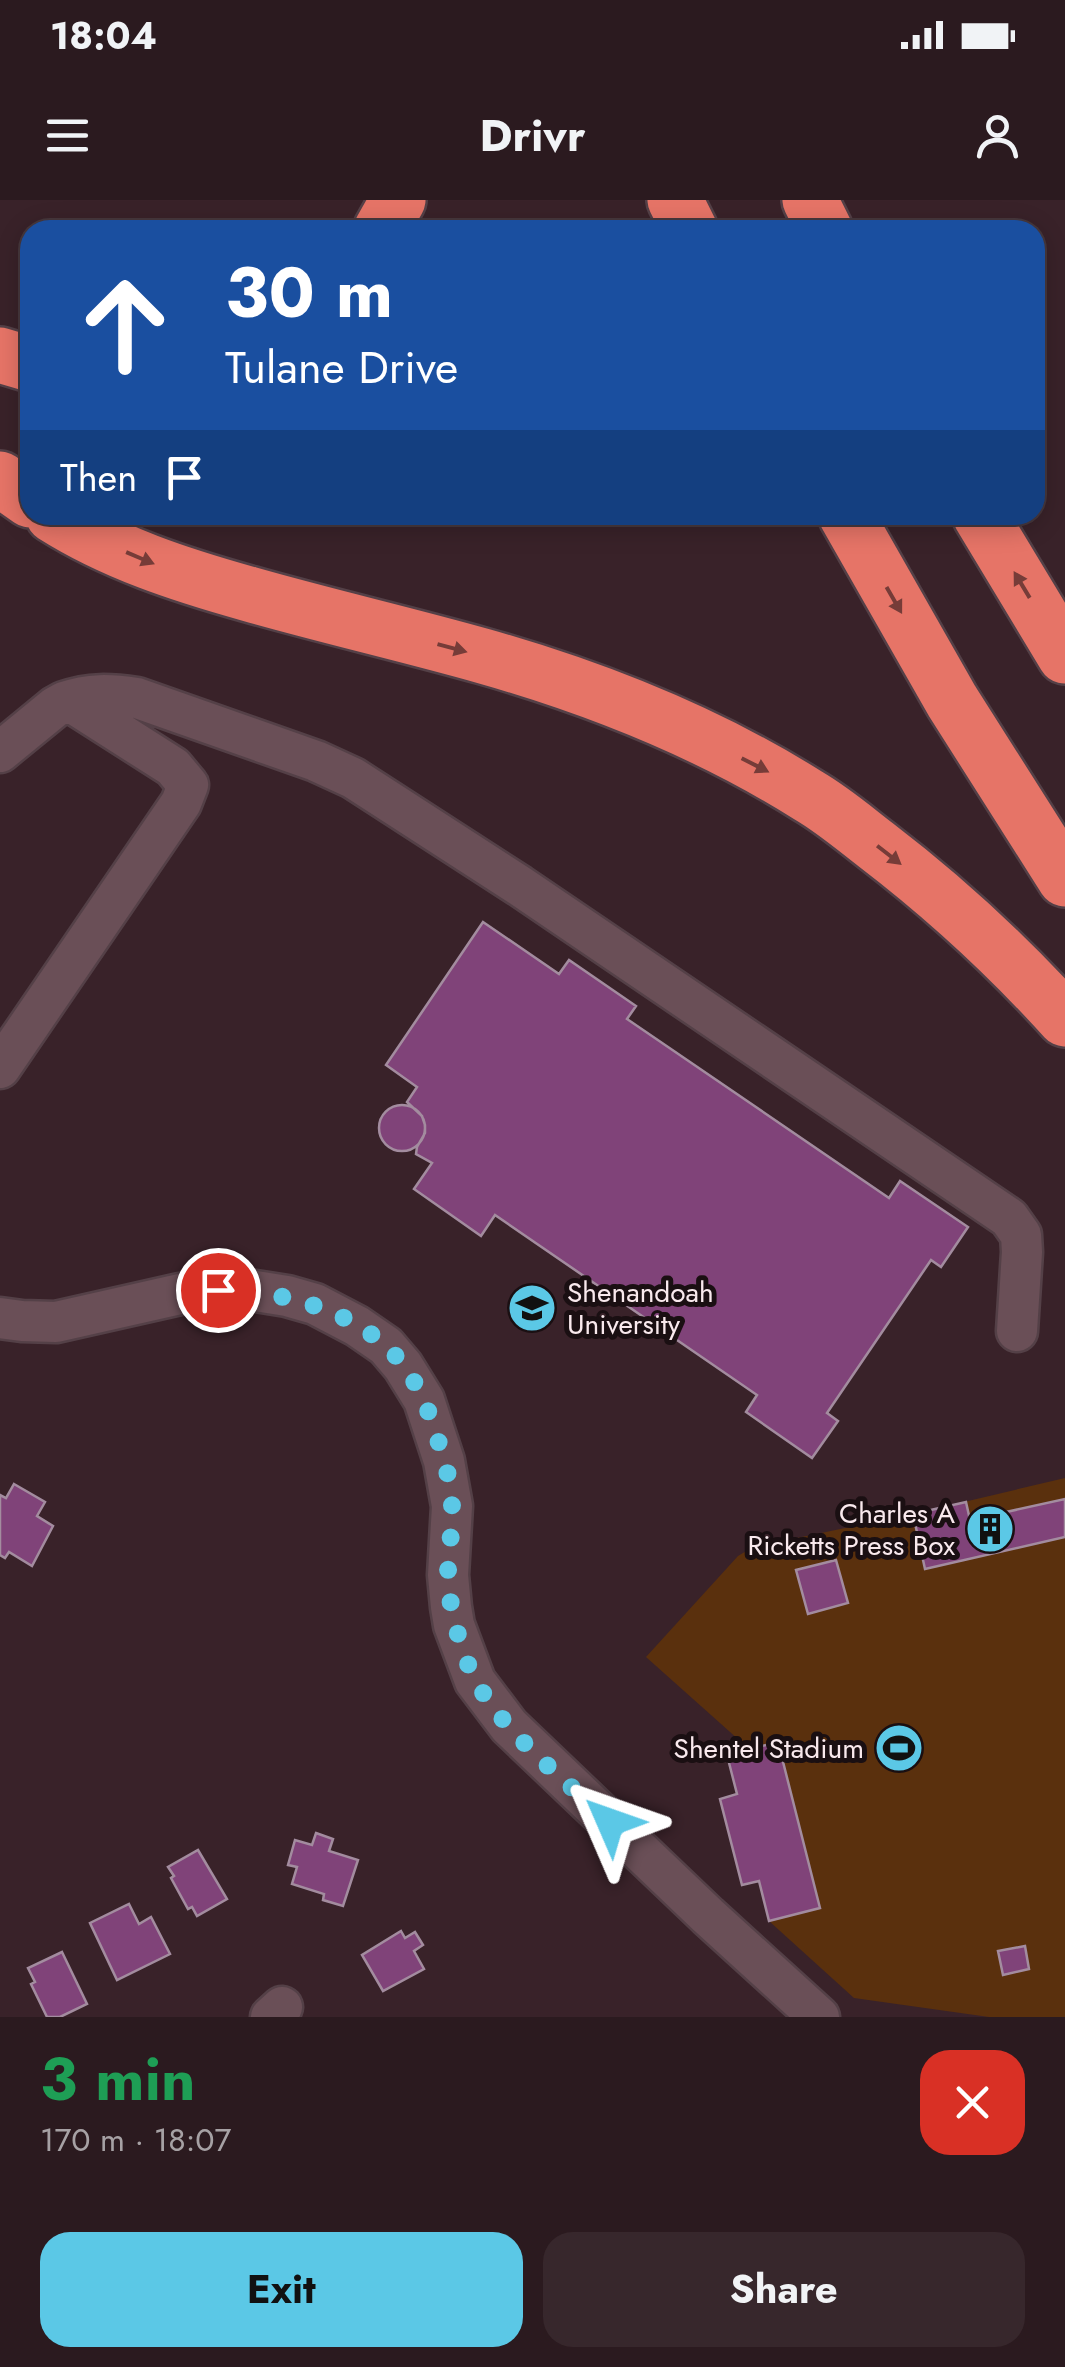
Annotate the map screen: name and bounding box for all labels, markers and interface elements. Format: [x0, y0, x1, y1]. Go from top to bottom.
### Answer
text: 18:04 [50, 8, 157, 63]
text: Drivr [479, 103, 586, 168]
icon: menu [40, 108, 95, 163]
icon: person [970, 108, 1025, 163]
text: 30 m [225, 242, 393, 343]
icon: ahead [60, 260, 190, 390]
text: Tulane Drive [225, 335, 458, 400]
text: Then [60, 450, 137, 505]
icon: arrive [157, 450, 212, 505]
one-way arrow [125, 550, 155, 566]
one-way arrow [1013, 572, 1032, 599]
one-way arrow [885, 586, 902, 614]
one-way arrow [437, 640, 468, 656]
one-way arrow [740, 756, 769, 773]
one-way arrow [876, 844, 902, 865]
pin [176, 1248, 261, 1333]
icon: arrive [191, 1263, 246, 1318]
place label: Shenandoah University [567, 1272, 714, 1345]
school or university icon: Shenandoah University [506, 1282, 558, 1334]
place label: Charles A Ricketts Press Box [748, 1493, 956, 1566]
building icon: Charles A Ricketts Press Box [964, 1503, 1016, 1555]
sports icon: Shentel Stadium [873, 1722, 925, 1774]
place label: Shentel Stadium [674, 1728, 864, 1769]
position arrow [558, 1770, 662, 1874]
text: 3 min [40, 2036, 196, 2123]
button: close [920, 2050, 1025, 2155]
text: 170 m · 18:07 [40, 2117, 231, 2163]
button: Exit [40, 2232, 523, 2347]
button: Share [543, 2232, 1025, 2347]

